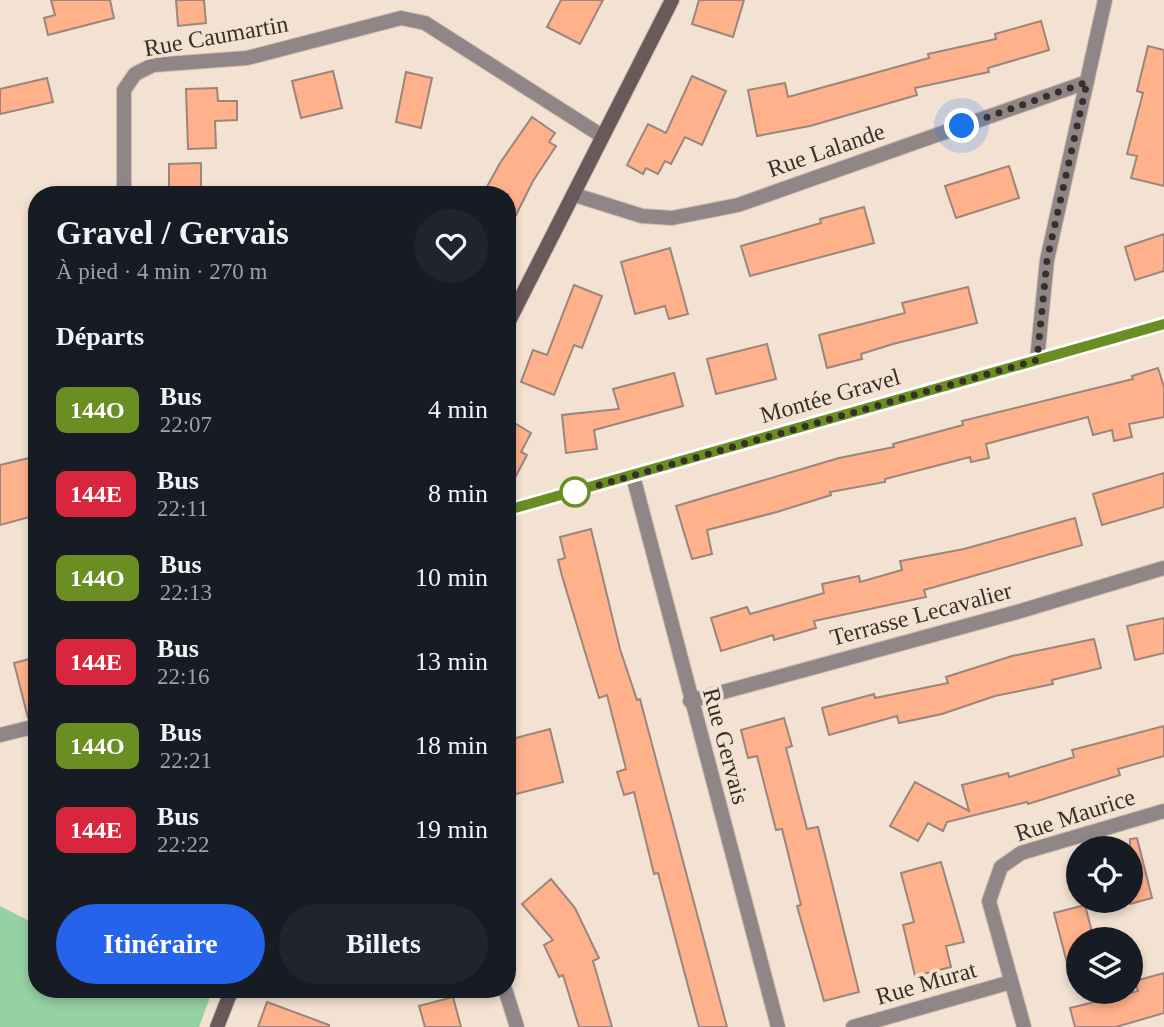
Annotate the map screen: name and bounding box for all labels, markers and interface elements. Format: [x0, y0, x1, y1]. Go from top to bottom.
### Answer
street label: Rue Caumartin [142, 11, 290, 61]
your location [944, 108, 979, 143]
street label: Rue Lalande [764, 118, 888, 182]
button: heart [414, 209, 488, 283]
text: Gravel / Gervais [56, 215, 289, 251]
text: À pied · 4 min · 270 m [56, 259, 267, 284]
text: Départs [56, 322, 144, 351]
street label: Montée Gravel [757, 363, 903, 428]
text: Bus [160, 382, 202, 411]
text: 4 min [428, 395, 488, 424]
text: 144O [70, 397, 125, 423]
text: 22:07 [160, 412, 212, 437]
text: Bus [157, 466, 199, 495]
unlabelled marker [560, 477, 590, 507]
text: 8 min [428, 479, 488, 508]
text: 144E [70, 481, 122, 507]
text: 22:11 [157, 496, 209, 521]
text: Bus [160, 550, 202, 579]
text: 10 min [415, 563, 488, 592]
text: 144O [70, 565, 125, 591]
street label: Terrasse Lecavalier [827, 577, 1015, 651]
text: 22:13 [160, 580, 212, 605]
text: Bus [157, 634, 199, 663]
text: 13 min [415, 647, 488, 676]
text: 144E [70, 649, 122, 675]
text: 22:16 [157, 664, 209, 689]
street label: Rue Gervais [698, 685, 754, 807]
text: Bus [160, 718, 202, 747]
text: 18 min [415, 731, 488, 760]
text: 144O [70, 733, 125, 759]
text: 22:21 [160, 748, 212, 773]
street label: Rue Maurice [1012, 783, 1138, 847]
text: Bus [157, 802, 199, 831]
text: 19 min [415, 815, 488, 844]
text: 144E [70, 817, 122, 843]
text: 22:22 [157, 832, 209, 857]
map controls [1066, 836, 1143, 1004]
button: locate [1066, 836, 1143, 913]
button: Itinéraire [56, 904, 265, 984]
button: Billets [279, 904, 488, 984]
button: layers [1066, 927, 1143, 1004]
street label: Rue Murat [873, 956, 980, 1010]

